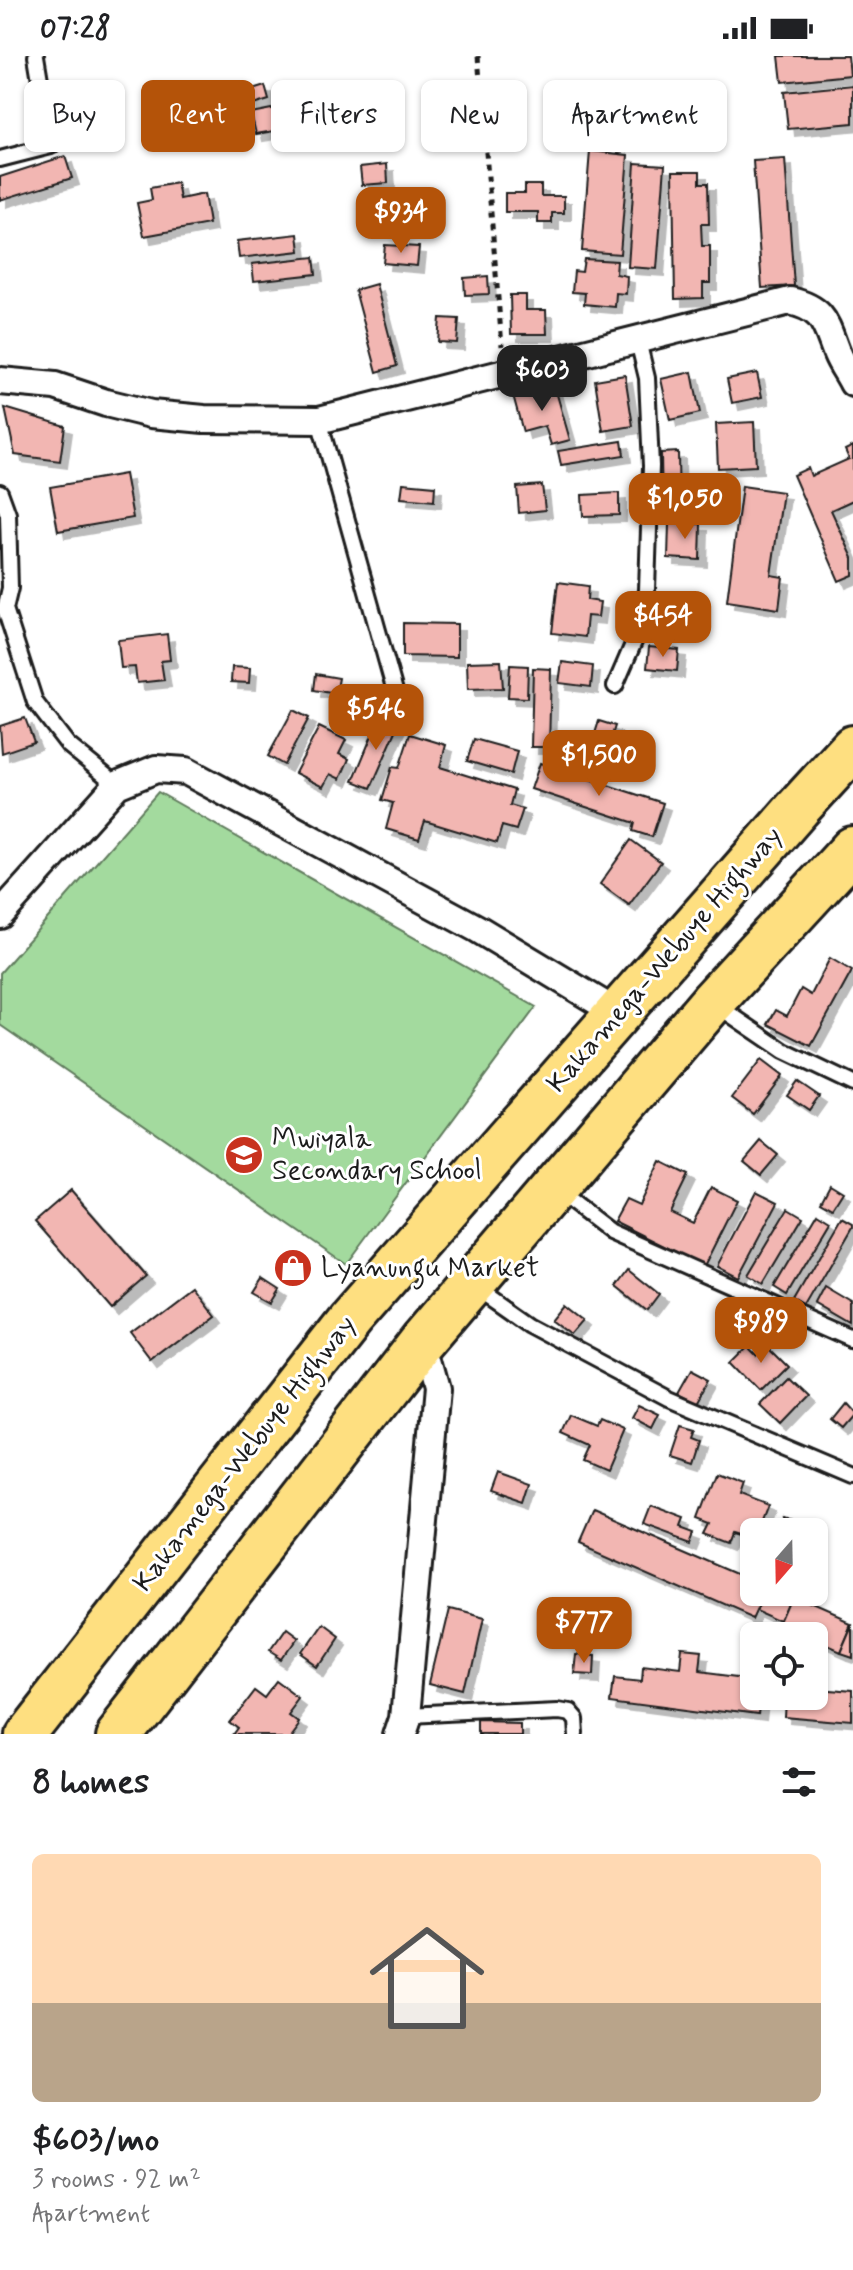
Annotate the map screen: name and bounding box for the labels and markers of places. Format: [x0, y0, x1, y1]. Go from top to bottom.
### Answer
pin: $934 [354, 187, 448, 255]
pin: $603 [495, 345, 589, 413]
pin: $1,050 [620, 473, 750, 541]
pin: $454 [616, 591, 710, 659]
pin: $546 [329, 684, 423, 752]
pin: $1,500 [534, 730, 664, 798]
place label: Mwiyala Secondary School [272, 1121, 482, 1190]
school or university icon: Mwiyala Secondary School [223, 1134, 265, 1176]
shop icon: Lyanungu Market [272, 1247, 314, 1289]
place label: Lyanungu Market [321, 1250, 539, 1290]
pin: $989 [714, 1297, 808, 1365]
pin: $777 [537, 1597, 631, 1665]

